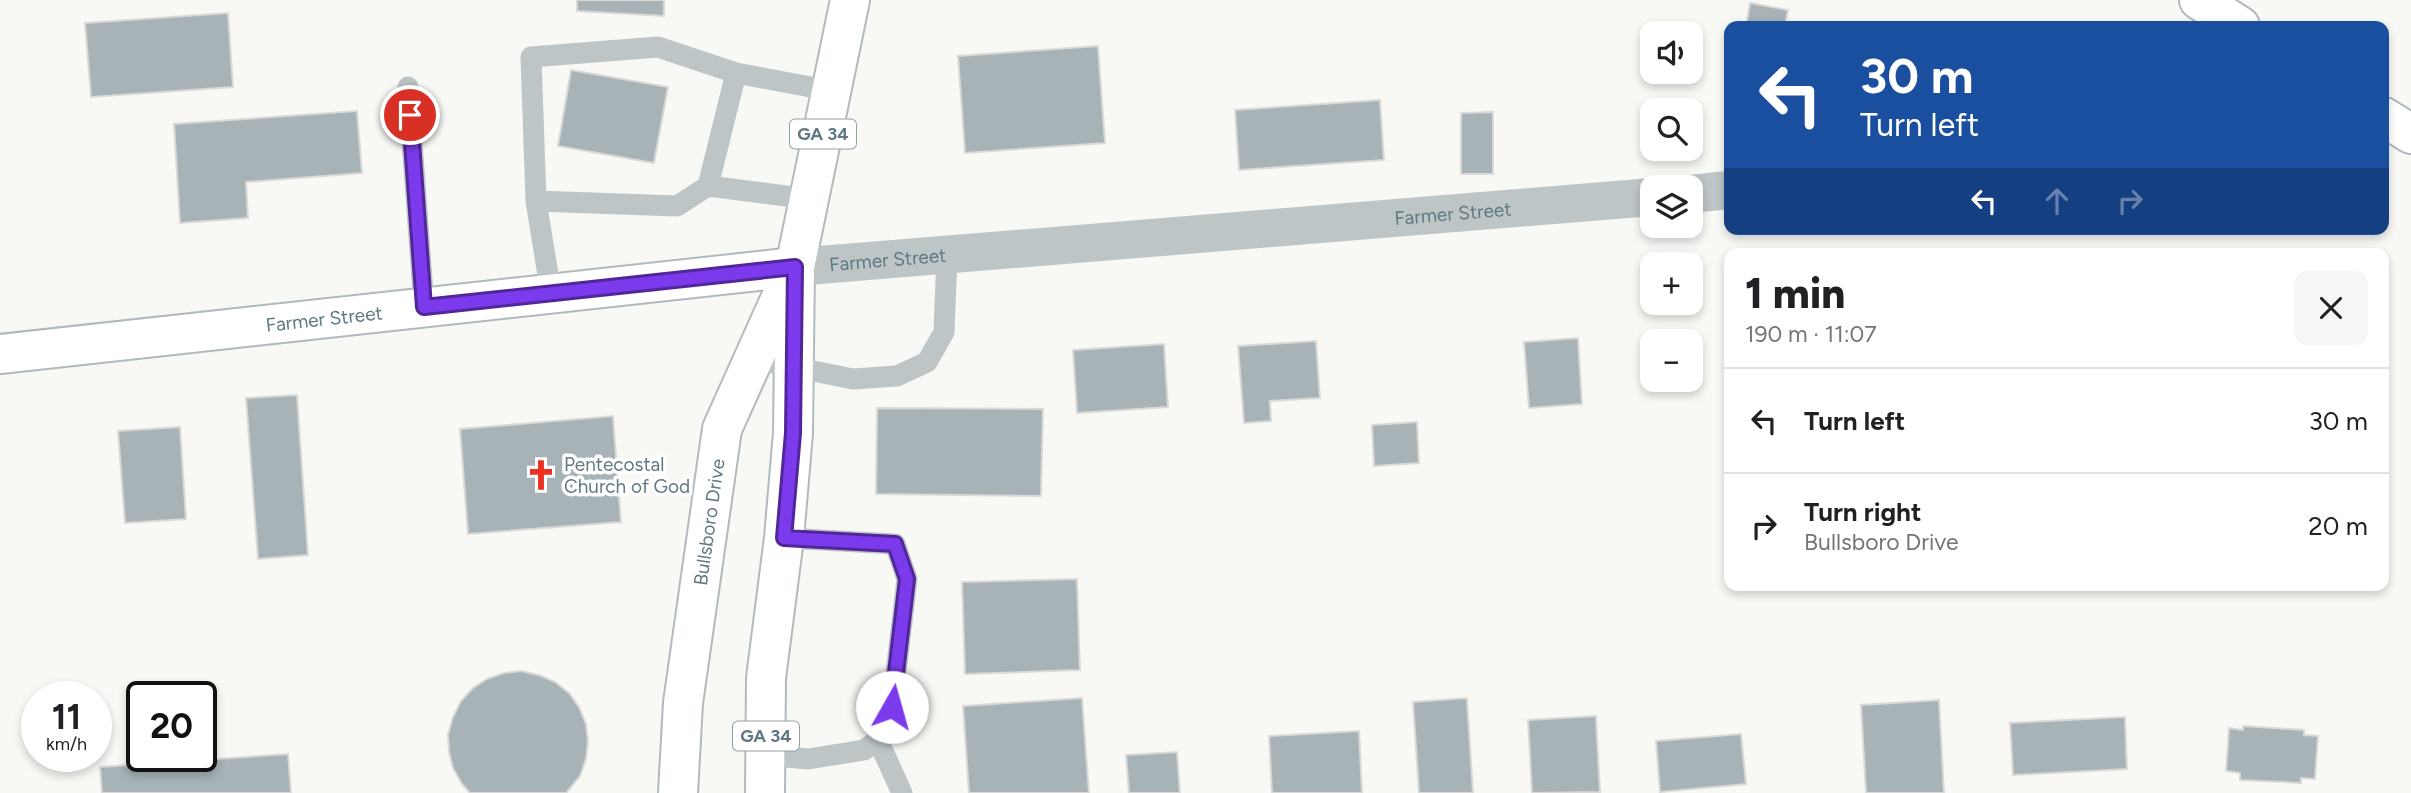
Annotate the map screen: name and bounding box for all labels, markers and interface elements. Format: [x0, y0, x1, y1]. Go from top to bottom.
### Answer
map controls [1640, 21, 1703, 392]
button: sound [1640, 21, 1703, 84]
text: 30 m [1860, 46, 1973, 105]
icon: left [1745, 49, 1836, 140]
pin [380, 85, 440, 145]
icon: arrive [391, 96, 429, 134]
button: search [1640, 98, 1703, 161]
text: Turn left [1860, 106, 1979, 144]
road number: GA 34 [790, 119, 856, 148]
button: layers [1640, 175, 1703, 238]
icon: left [1965, 182, 2003, 220]
icon: ahead [2038, 182, 2076, 220]
icon: right [2111, 182, 2149, 220]
street label: Farmer Street [1393, 197, 1512, 230]
street label: Farmer Street [828, 243, 947, 276]
button: + [1640, 252, 1703, 315]
text: 1 min [1745, 268, 1845, 319]
button: close [2294, 271, 2368, 345]
street label: Farmer Street [265, 301, 384, 336]
text: 190 m · 11:07 [1745, 320, 1877, 348]
button: − [1640, 329, 1703, 392]
icon: left [1745, 402, 1783, 440]
text: Turn left [1804, 405, 1905, 437]
text: 30 m [2309, 405, 2368, 437]
place label: Pentecostal Church of God [564, 453, 690, 498]
street label: Bullsboro Drive [688, 457, 729, 587]
church icon: Pentecostal Church of God [524, 458, 558, 492]
text: Turn right [1804, 496, 1921, 528]
icon: right [1745, 507, 1783, 545]
text: 20 m [2308, 510, 2368, 542]
text: Bullsboro Drive [1804, 528, 1959, 556]
position arrow [855, 670, 929, 744]
speed limit sign: 20 [126, 681, 217, 772]
text: 11 [52, 696, 81, 738]
road number: GA 34 [733, 722, 799, 750]
text: km/h [46, 733, 87, 755]

